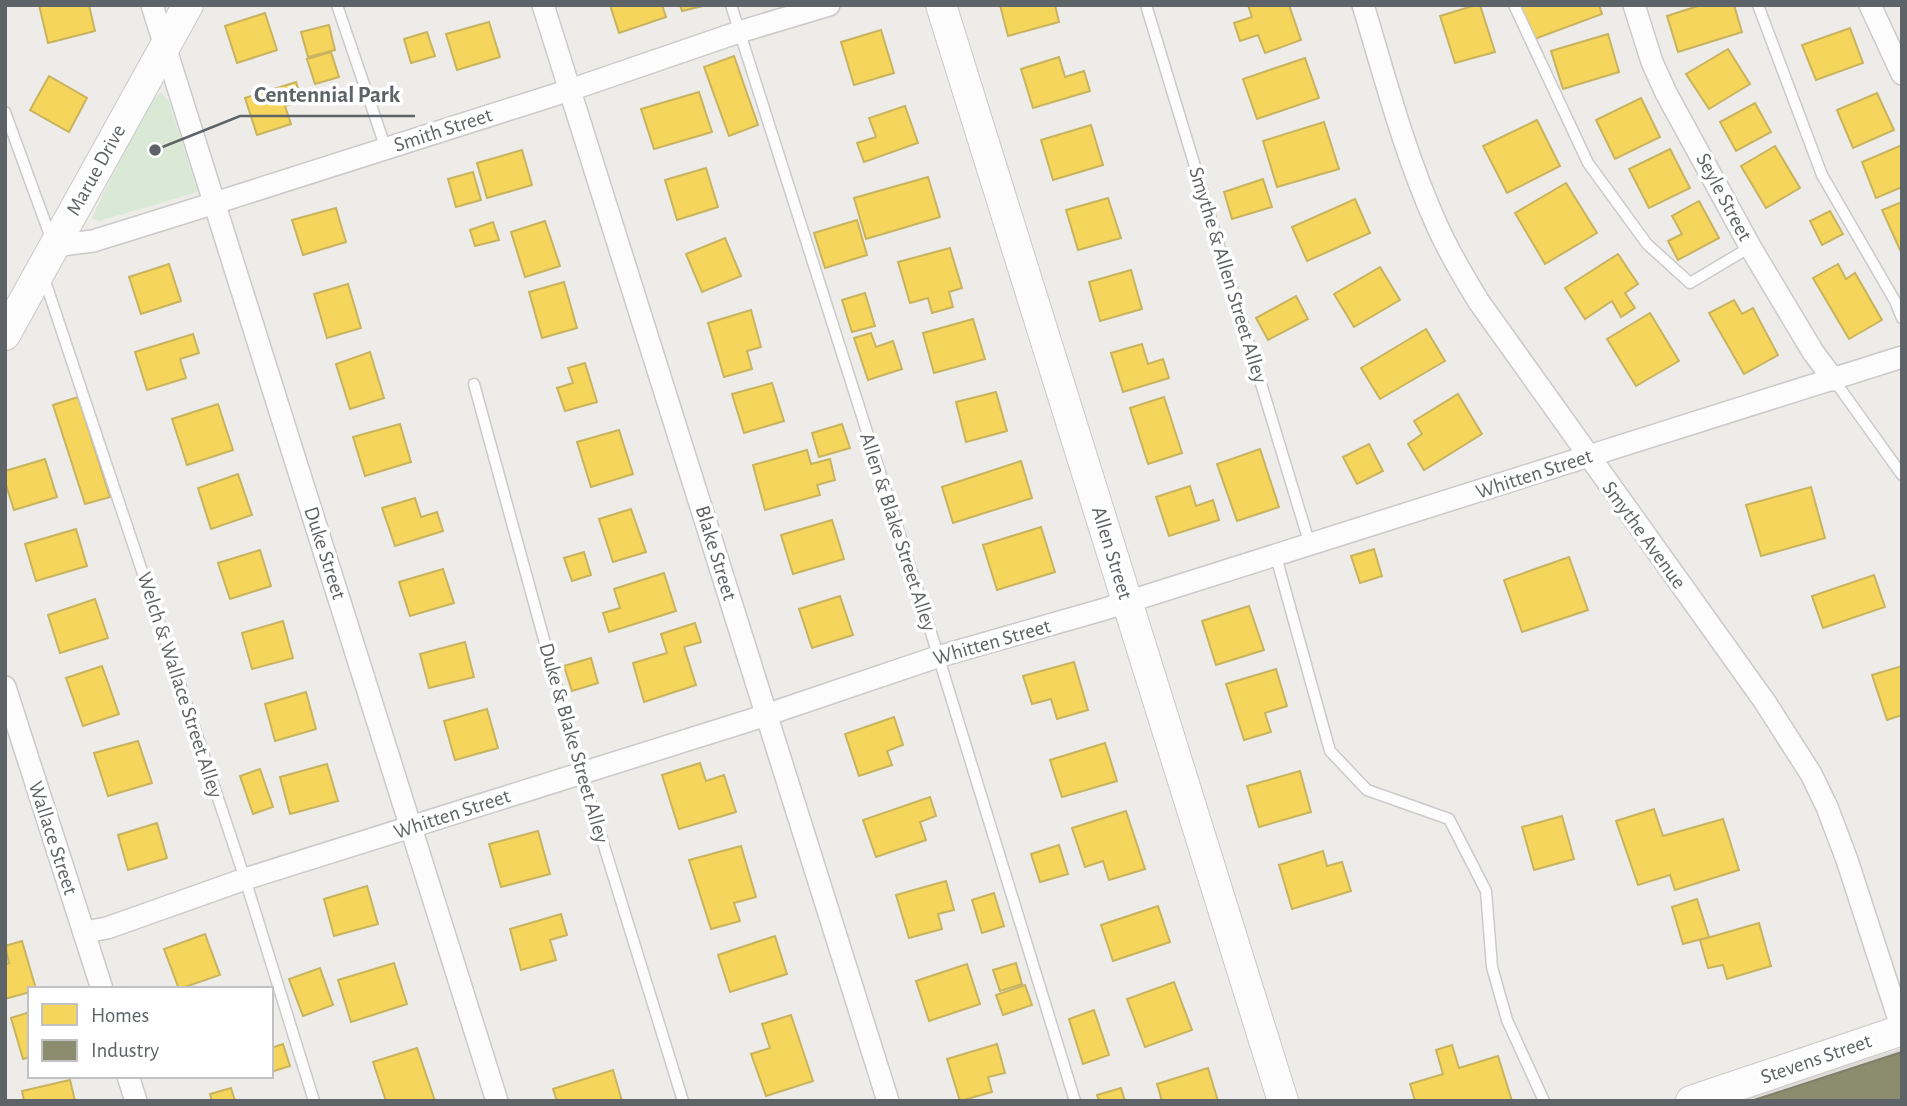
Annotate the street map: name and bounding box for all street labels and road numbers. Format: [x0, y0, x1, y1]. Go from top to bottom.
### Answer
street label: Smith Street [391, 104, 495, 156]
street label: Marue Drive [63, 121, 129, 219]
street label: Seyle Street [1692, 150, 1756, 245]
street label: Smythe & Allen Street Alley [1185, 165, 1271, 385]
street label: Allen & Blake Street Alley [856, 430, 940, 634]
street label: Whitten Street [1473, 445, 1595, 503]
street label: Smythe Avenue [1598, 477, 1690, 593]
street label: Blake Street [692, 503, 740, 603]
street label: Duke Street [300, 504, 350, 602]
street label: Allen Street [1088, 504, 1136, 602]
street label: Welch & Wallace Street Alley [134, 570, 226, 800]
street label: Whitten Street [931, 615, 1053, 669]
street label: Duke & Blake Street Alley [535, 640, 613, 846]
street label: Wallace Street [25, 779, 81, 898]
street label: Whitten Street [391, 785, 513, 843]
street label: Stevens Street [1758, 1030, 1874, 1088]

